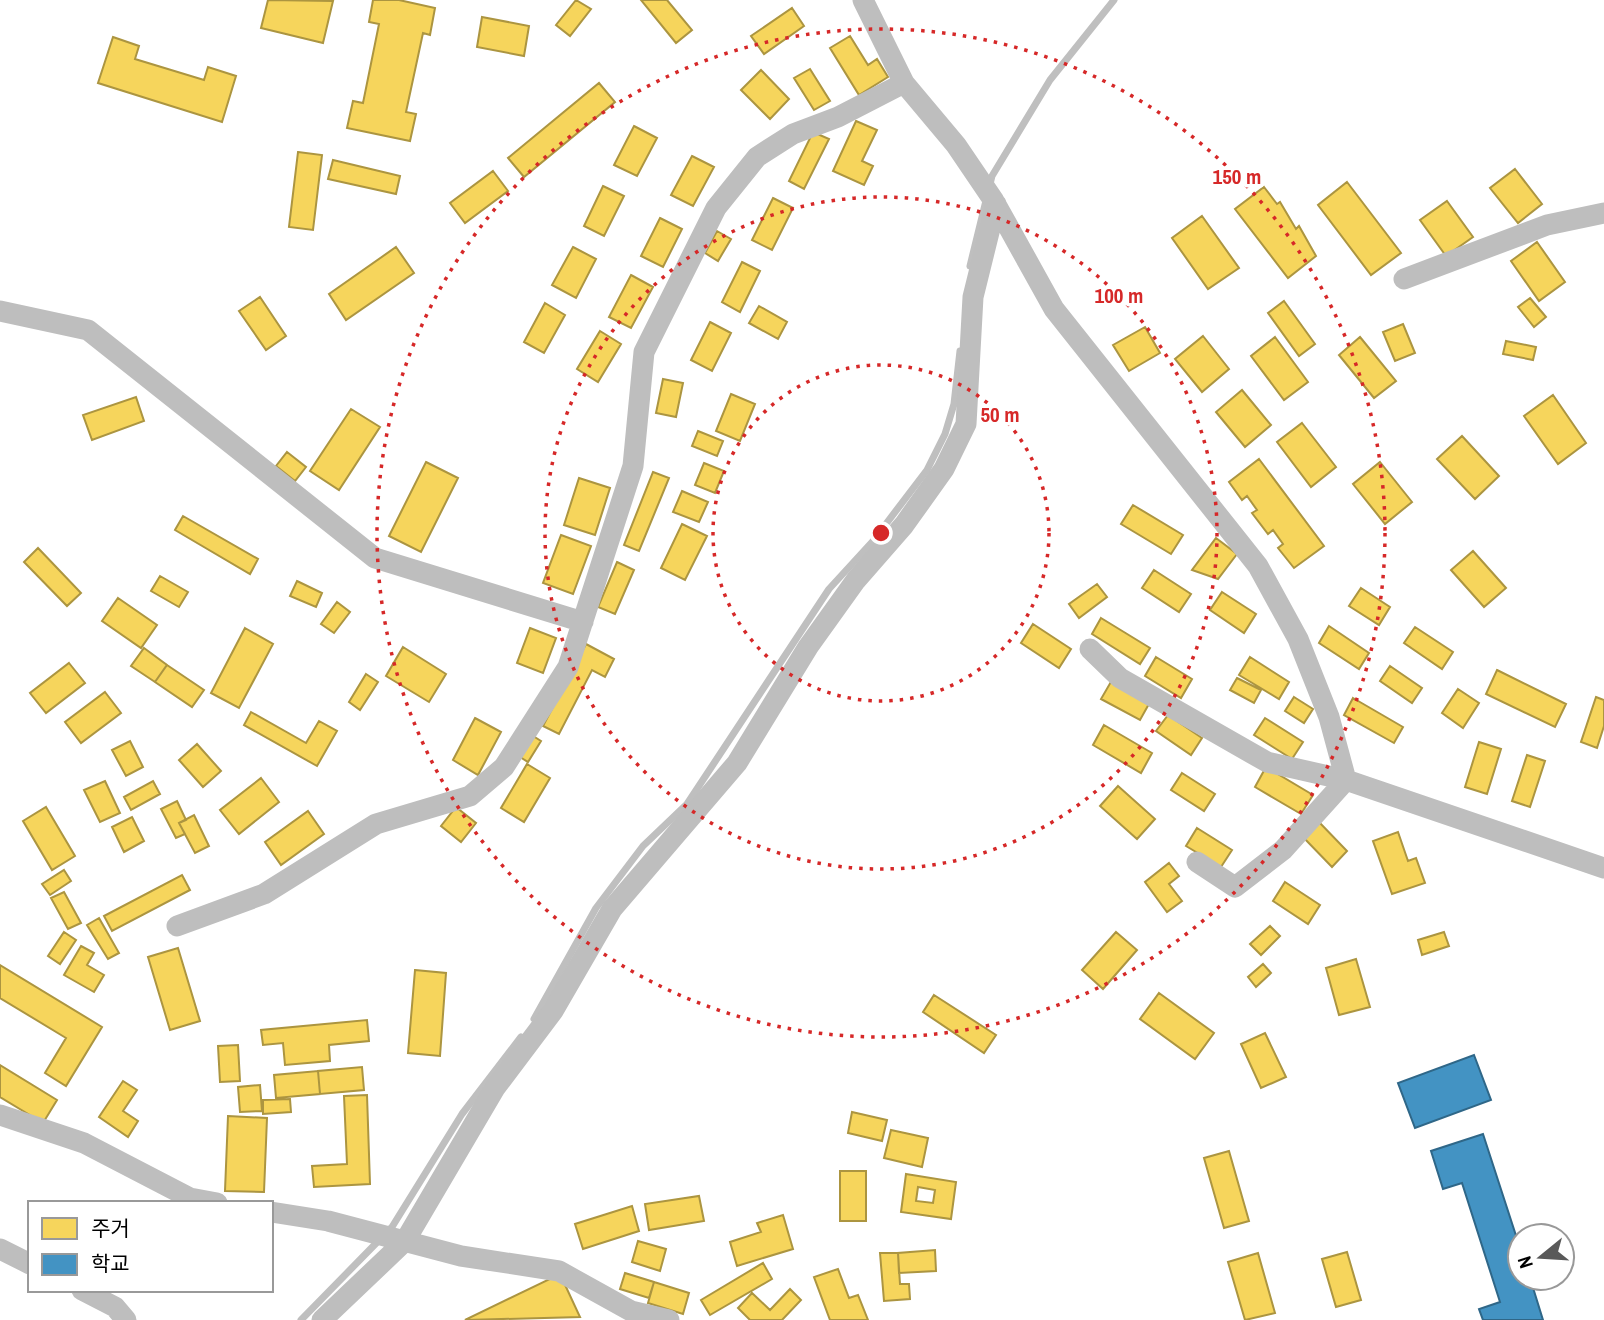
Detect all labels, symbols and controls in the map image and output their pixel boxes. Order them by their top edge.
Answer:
text: 150 m [1213,162,1261,191]
text: 100 m [1095,281,1143,310]
text: 50 m [980,400,1020,429]
centre of rings [869,521,893,545]
legend [28,1201,273,1292]
text: 주거 [91,1214,130,1243]
north arrow [1506,1222,1576,1292]
text: 학교 [91,1249,130,1278]
text: N [1511,1253,1539,1272]

